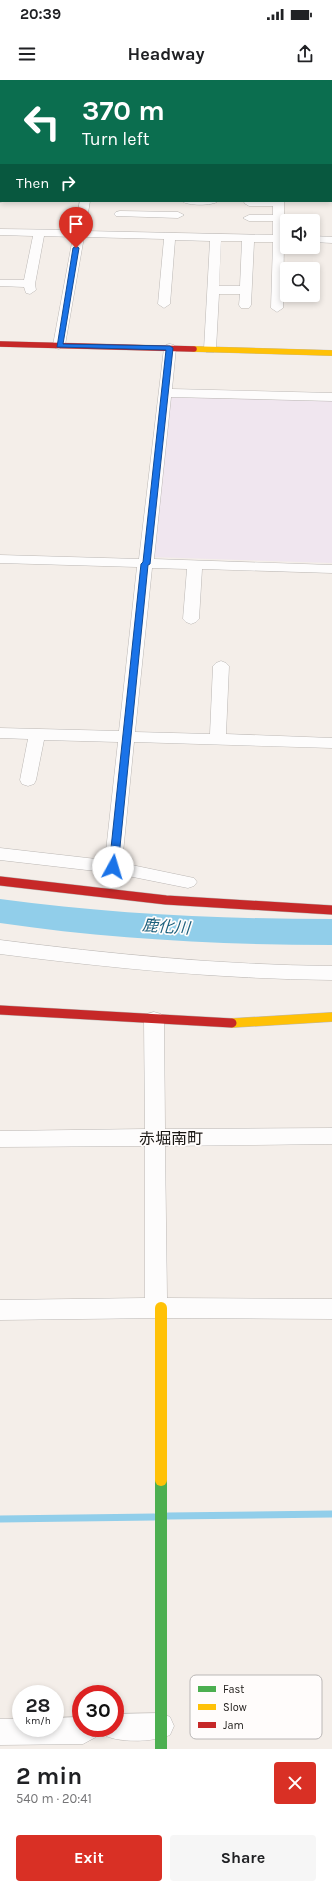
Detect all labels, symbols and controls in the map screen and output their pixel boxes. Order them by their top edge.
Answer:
text: 20:39 [20,5,61,23]
icon: menu [16,43,38,65]
text: Headway [127,43,205,65]
icon: share [294,43,316,65]
text: 370 m [82,94,165,127]
icon: left [16,96,68,148]
text: Turn left [82,128,150,150]
icon: right [57,172,79,194]
text: Then [16,174,49,192]
pin [59,207,93,248]
icon: arrive [65,213,87,235]
map controls [280,214,320,302]
button: sound [280,214,320,254]
button: search [280,262,320,302]
position arrow [92,846,134,888]
water label: 鹿化川 [141,915,193,938]
district label: 赤堀南町 [139,1129,203,1148]
legend [190,1675,322,1739]
text: Fast [223,1683,244,1696]
speed limit sign: 30 [72,1685,124,1737]
text: 28 [25,1694,51,1717]
text: Slow [223,1701,247,1714]
text: km/h [25,1715,51,1727]
text: Jam [223,1719,244,1732]
text: 2 min [16,1762,82,1790]
button: close [274,1762,316,1804]
text: 540 m · 20:41 [16,1791,92,1806]
button: Exit [16,1835,162,1881]
button: Share [170,1835,316,1881]

